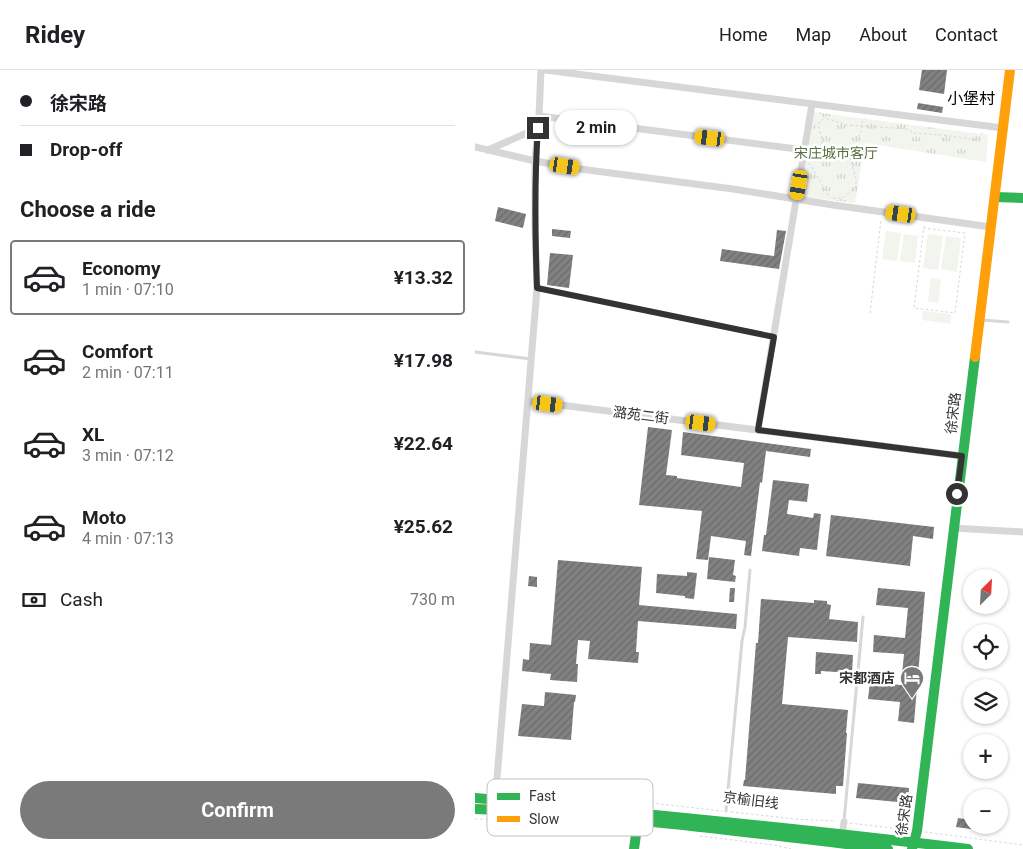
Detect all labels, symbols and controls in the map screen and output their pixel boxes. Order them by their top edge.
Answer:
text: Ridey [25,21,85,49]
text: Home [719,24,768,45]
text: Map [796,24,831,45]
text: About [859,24,907,45]
text: Contact [935,24,998,45]
district label: 小堡村 [947,89,995,108]
text: 徐宋路 [50,92,107,115]
callout: 2 min [555,110,638,146]
route end [527,117,549,139]
text: 2 min [576,118,616,137]
car [694,129,725,147]
text: Drop-off [50,138,122,161]
park label: 宋庄城市客厅 [794,145,878,161]
car [549,156,580,176]
car [789,169,808,201]
text: Choose a ride [20,197,156,222]
car [885,204,916,224]
icon: car [22,255,67,300]
text: Economy [82,257,161,280]
text: ¥13.32 [394,266,453,289]
text: 1 min · 07:10 [82,280,174,299]
icon: car [22,338,67,383]
text: Comfort [82,340,153,363]
text: ¥17.98 [394,349,453,372]
text: 2 min · 07:11 [82,363,174,382]
street label: 徐宋路 [943,391,963,435]
car [532,395,563,413]
street label: 潞苑二街 [612,404,670,426]
car [685,414,716,432]
icon: car [22,421,67,466]
text: XL [82,423,104,446]
text: ¥22.64 [394,432,453,455]
text: 3 min · 07:12 [82,446,174,465]
route start [946,483,968,505]
icon: car [22,504,67,549]
text: Moto [82,506,126,529]
text: ¥25.62 [394,515,453,538]
text: 4 min · 07:13 [82,529,174,548]
north arrow [963,569,1007,614]
map controls [963,569,1008,834]
icon: cash [20,586,48,614]
text: Cash [60,588,103,611]
text: 730 m [410,590,455,609]
button: locate [963,624,1008,669]
hotel icon: 宋都酒店 [899,665,925,699]
place label: 宋都酒店 [839,670,895,686]
button: layers [963,679,1008,724]
button: + [963,734,1008,779]
legend [487,779,653,836]
button: Confirm [20,781,455,839]
text: Fast [529,788,556,804]
street label: 京榆旧线 [722,789,780,811]
button: − [963,789,1008,834]
street label: 徐宋路 [893,793,915,837]
text: Slow [529,811,560,827]

